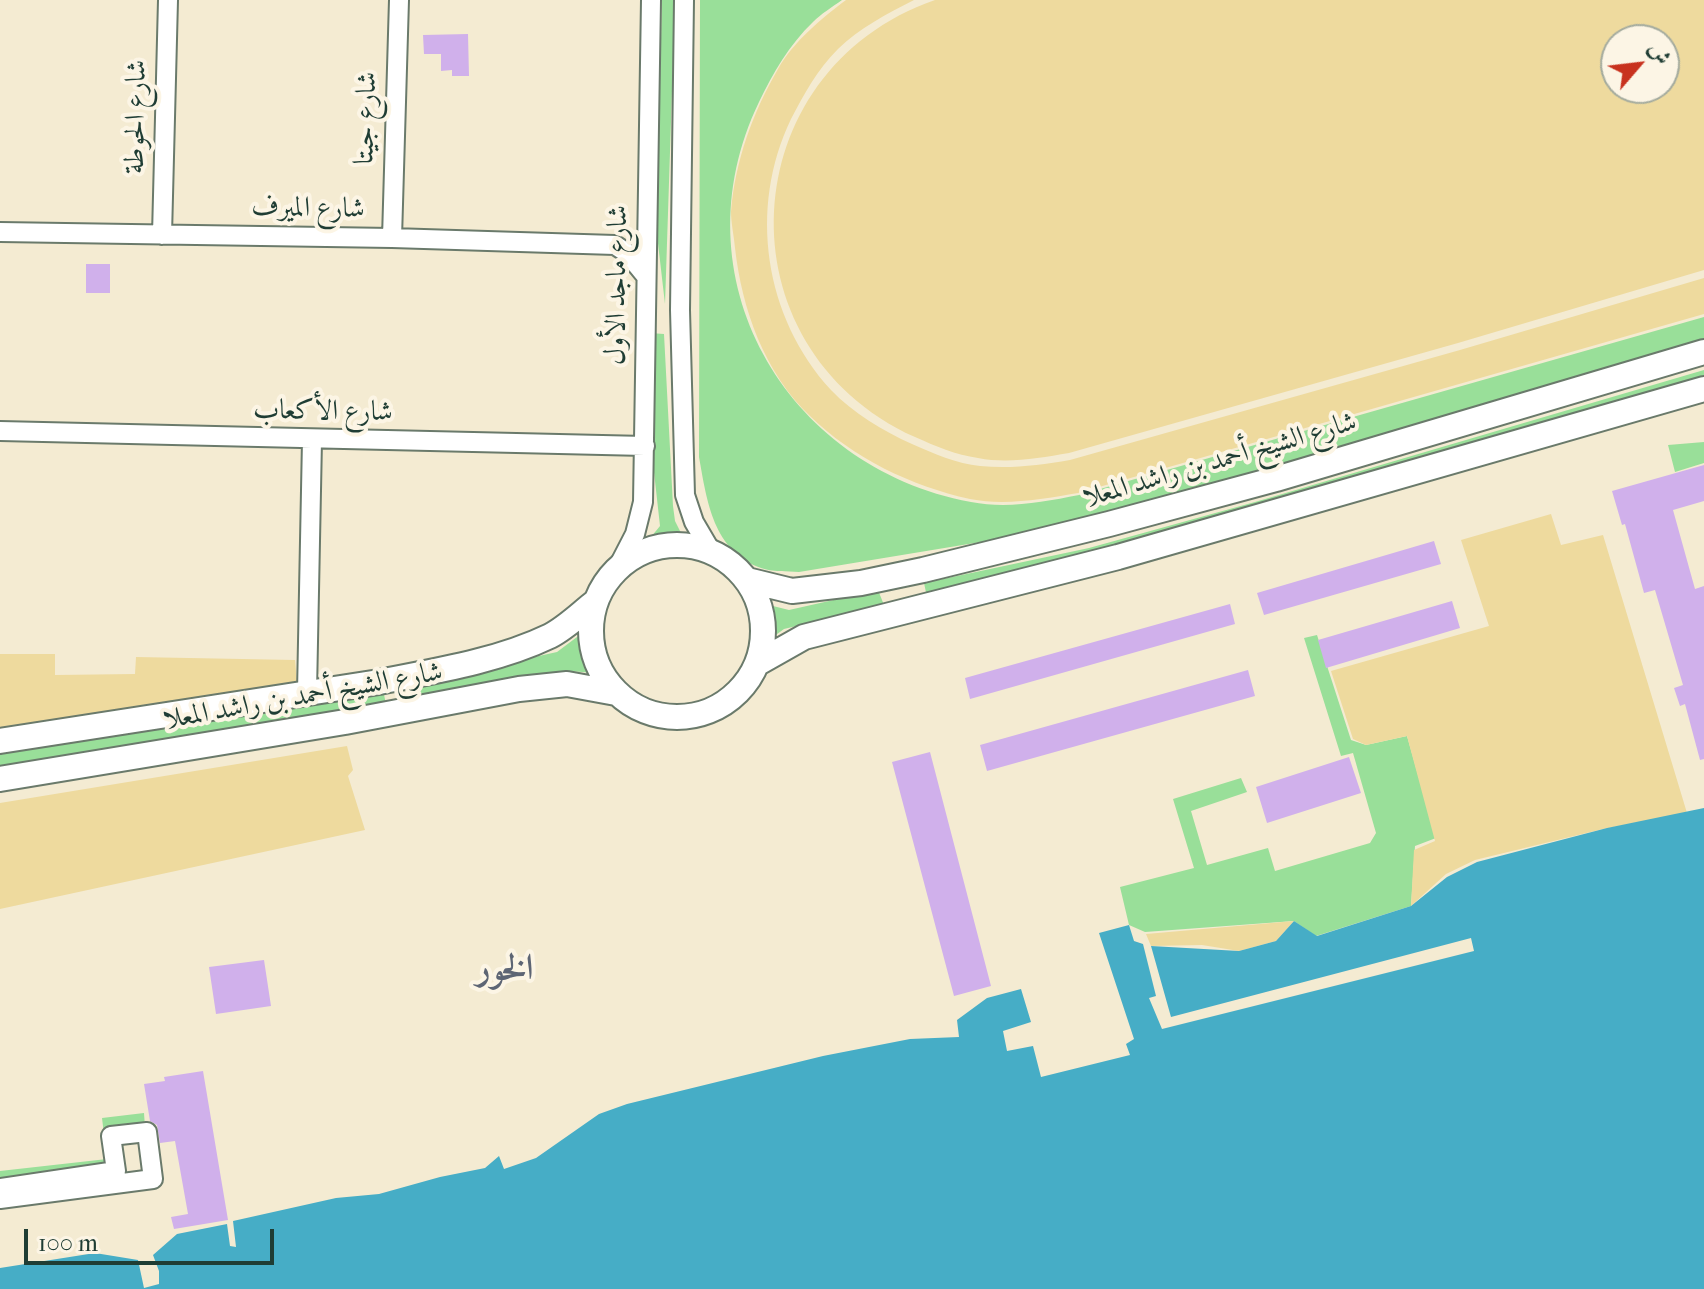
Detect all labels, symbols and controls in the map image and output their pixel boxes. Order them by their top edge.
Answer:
north arrow [1600,24,1680,104]
text: ش [1643,38,1676,69]
street label: شارع الحوطة [119,59,155,175]
street label: شارع جيتا [349,71,385,165]
street label: شارع الميرف [251,191,365,227]
street label: شارع ماجد الأول [600,205,636,365]
street label: شارع الأكعاب [253,394,393,430]
street label: شارع الشيخ أحمد بن راشد المعلا [1079,406,1361,516]
street label: شارع الشيخ أحمد بن راشد المعلا [161,656,445,738]
district label: الخور [476,948,534,992]
scale bar [28,1213,278,1263]
text: 100 m [38,1229,98,1257]

